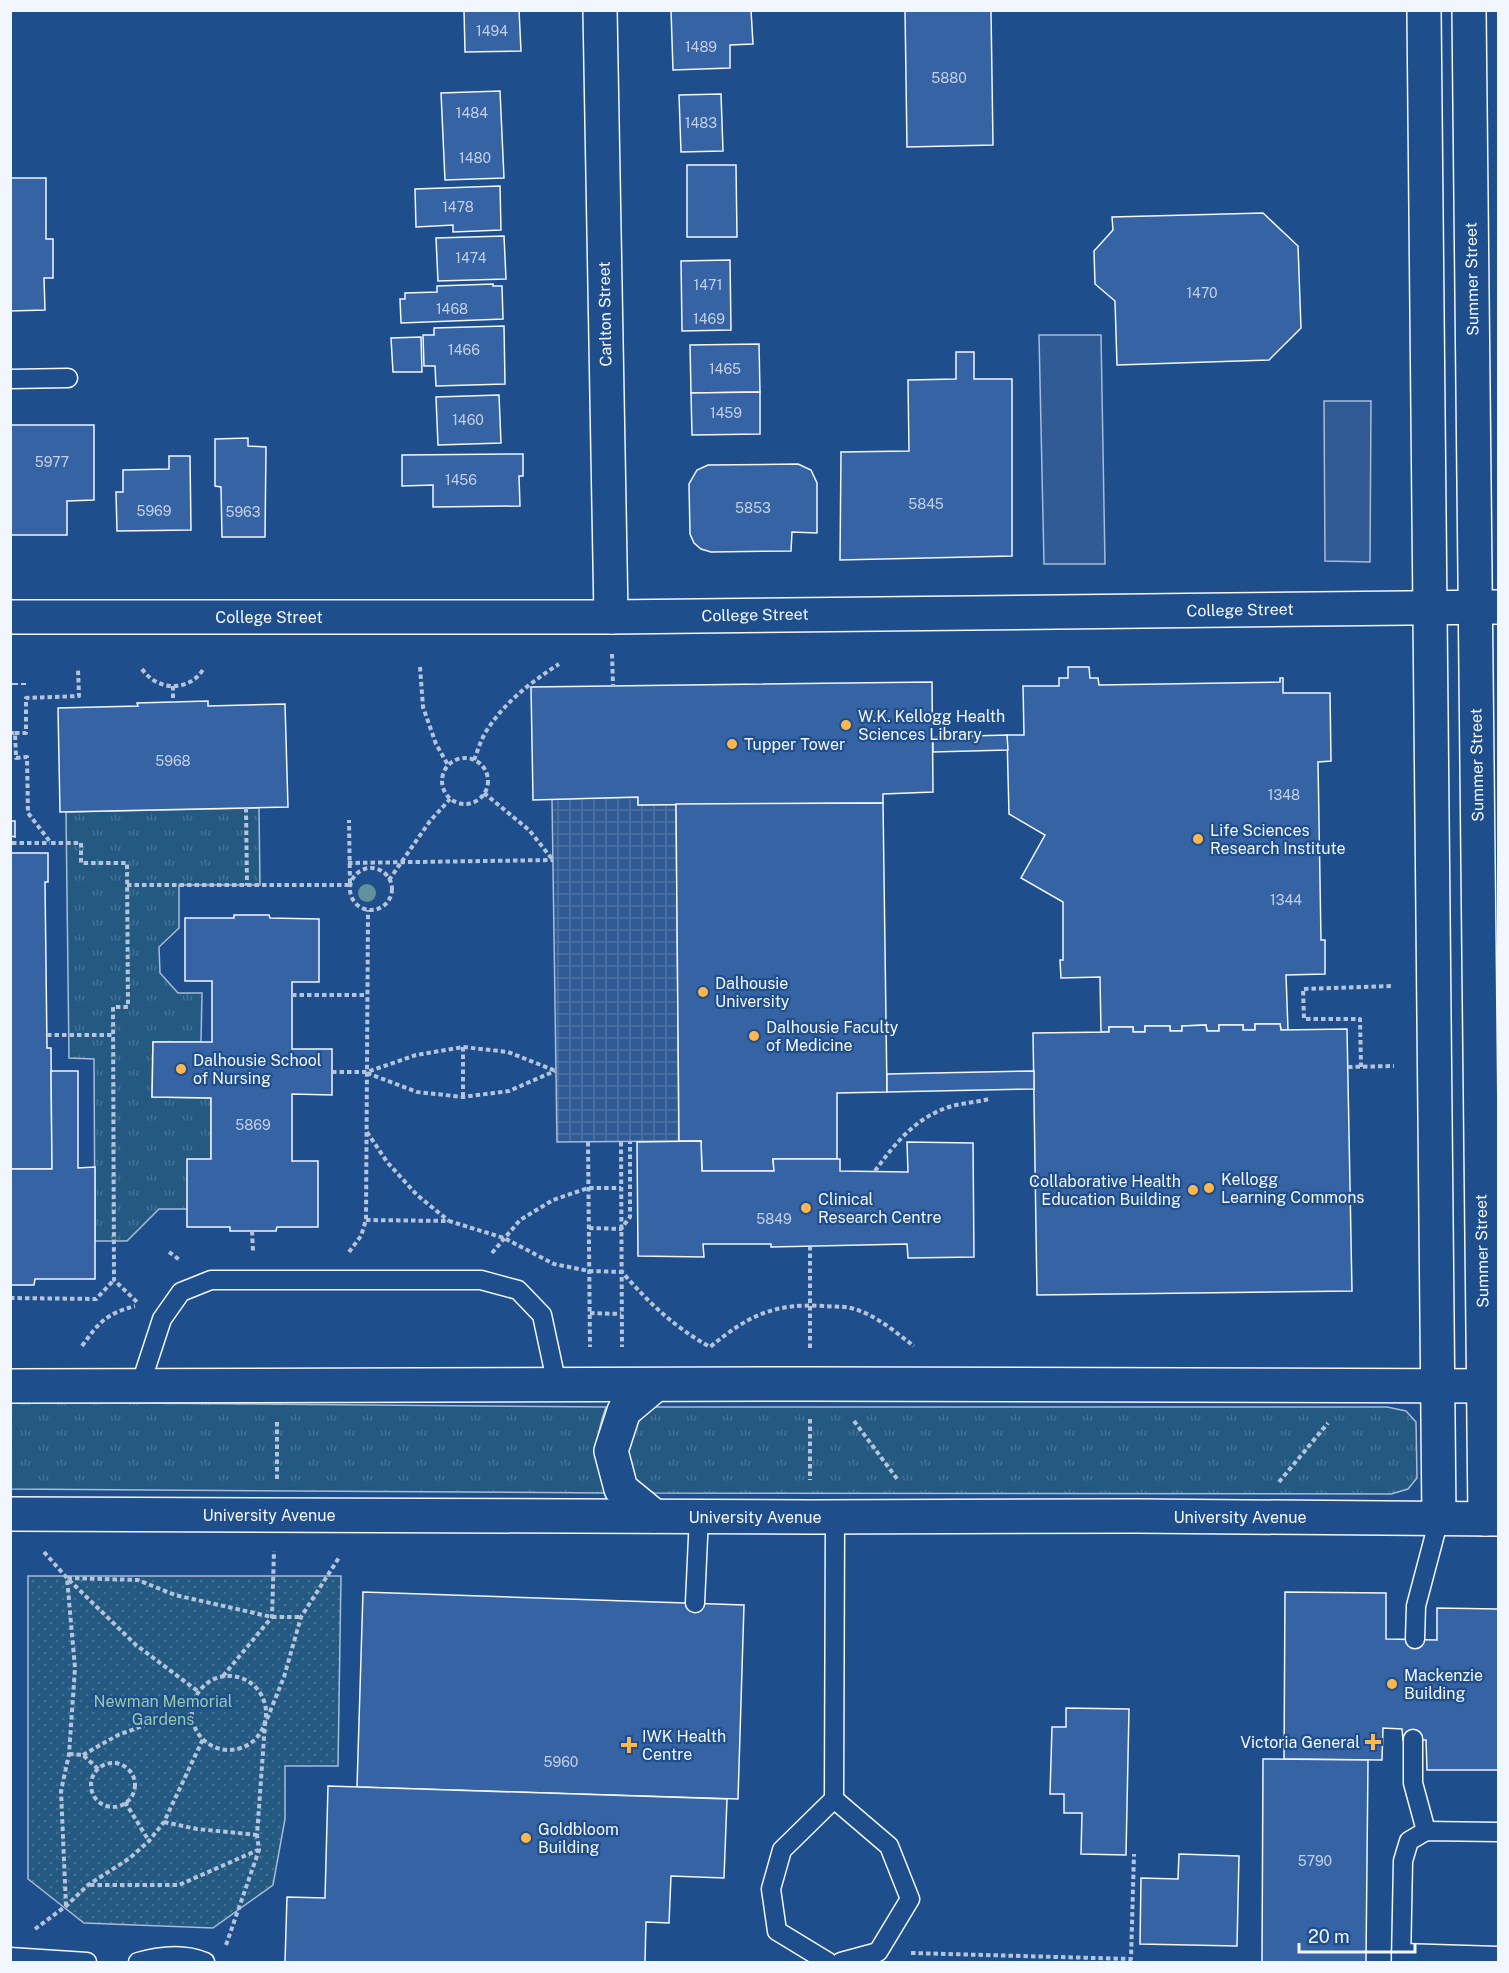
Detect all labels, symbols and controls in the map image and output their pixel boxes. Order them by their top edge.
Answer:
house number: 1494 [476,23,508,39]
house number: 1489 [685,39,717,55]
house number: 5880 [931,70,967,86]
house number: 1484 [456,105,488,121]
house number: 1483 [685,115,717,131]
house number: 1480 [459,150,491,166]
house number: 1478 [442,199,474,215]
street label: Summer Street [1462,222,1482,336]
house number: 1474 [455,250,487,266]
street label: Carlton Street [595,261,615,367]
house number: 1471 [694,277,722,293]
house number: 1470 [1186,285,1218,301]
house number: 1468 [436,301,468,317]
house number: 1469 [693,311,725,327]
house number: 1466 [448,342,480,358]
house number: 1465 [709,361,741,377]
house number: 1459 [710,405,742,421]
house number: 1460 [452,412,484,428]
house number: 5977 [35,454,69,470]
house number: 1456 [445,472,477,488]
house number: 5845 [908,496,944,512]
house number: 5853 [735,500,771,516]
house number: 5969 [137,503,172,519]
house number: 5963 [225,504,261,520]
street label: College Street [1186,600,1294,620]
street label: College Street [701,605,809,625]
street label: College Street [215,608,323,627]
place label: W.K. Kellogg Health Sciences Library [858,707,1005,744]
street label: Summer Street [1467,708,1487,822]
marker: W.K. Kellogg Health Sciences Library [839,718,853,732]
place label: Tupper Tower [744,735,845,754]
marker: Tupper Tower [725,737,739,751]
house number: 5968 [155,753,191,769]
house number: 1348 [1268,787,1300,803]
place label: Life Sciences Research Institute [1210,821,1346,858]
marker: Life Sciences Research Institute [1191,832,1205,846]
house number: 1344 [1270,892,1302,908]
place label: Dalhousie University [715,974,790,1011]
marker: Dalhousie University [696,985,710,999]
place label: Dalhousie Faculty of Medicine [766,1018,899,1055]
marker: Dalhousie Faculty of Medicine [747,1029,761,1043]
place label: Dalhousie School of Nursing [193,1051,322,1088]
marker: Dalhousie School of Nursing [174,1062,188,1076]
house number: 5869 [235,1117,271,1133]
place label: Kellogg Learning Commons [1221,1170,1364,1207]
place label: Collaborative Health Education Building [1029,1172,1181,1209]
marker: Kellogg Learning Commons [1202,1181,1216,1195]
marker: Collaborative Health Education Building [1186,1183,1200,1197]
place label: Clinical Research Centre [818,1190,942,1227]
street label: Summer Street [1472,1194,1492,1308]
marker: Clinical Research Centre [799,1201,813,1215]
house number: 5849 [756,1211,792,1227]
street label: University Avenue [202,1506,336,1525]
street label: University Avenue [688,1508,822,1527]
street label: University Avenue [1173,1508,1307,1527]
place label: Mackenzie Building [1404,1666,1483,1703]
marker: Mackenzie Building [1385,1677,1399,1691]
park label: Newman Memorial Gardens [93,1692,233,1729]
place label: IWK Health Centre [642,1727,726,1764]
place label: Victoria General [1240,1733,1360,1752]
marker: Victoria General [1364,1733,1382,1751]
marker: IWK Health Centre [620,1736,638,1754]
house number: 5960 [544,1754,578,1770]
place label: Goldbloom Building [538,1820,619,1857]
marker: Goldbloom Building [519,1831,533,1845]
house number: 5790 [1298,1853,1332,1869]
scale bar [1299,1916,1414,1954]
text: 20 m [1308,1926,1350,1947]

